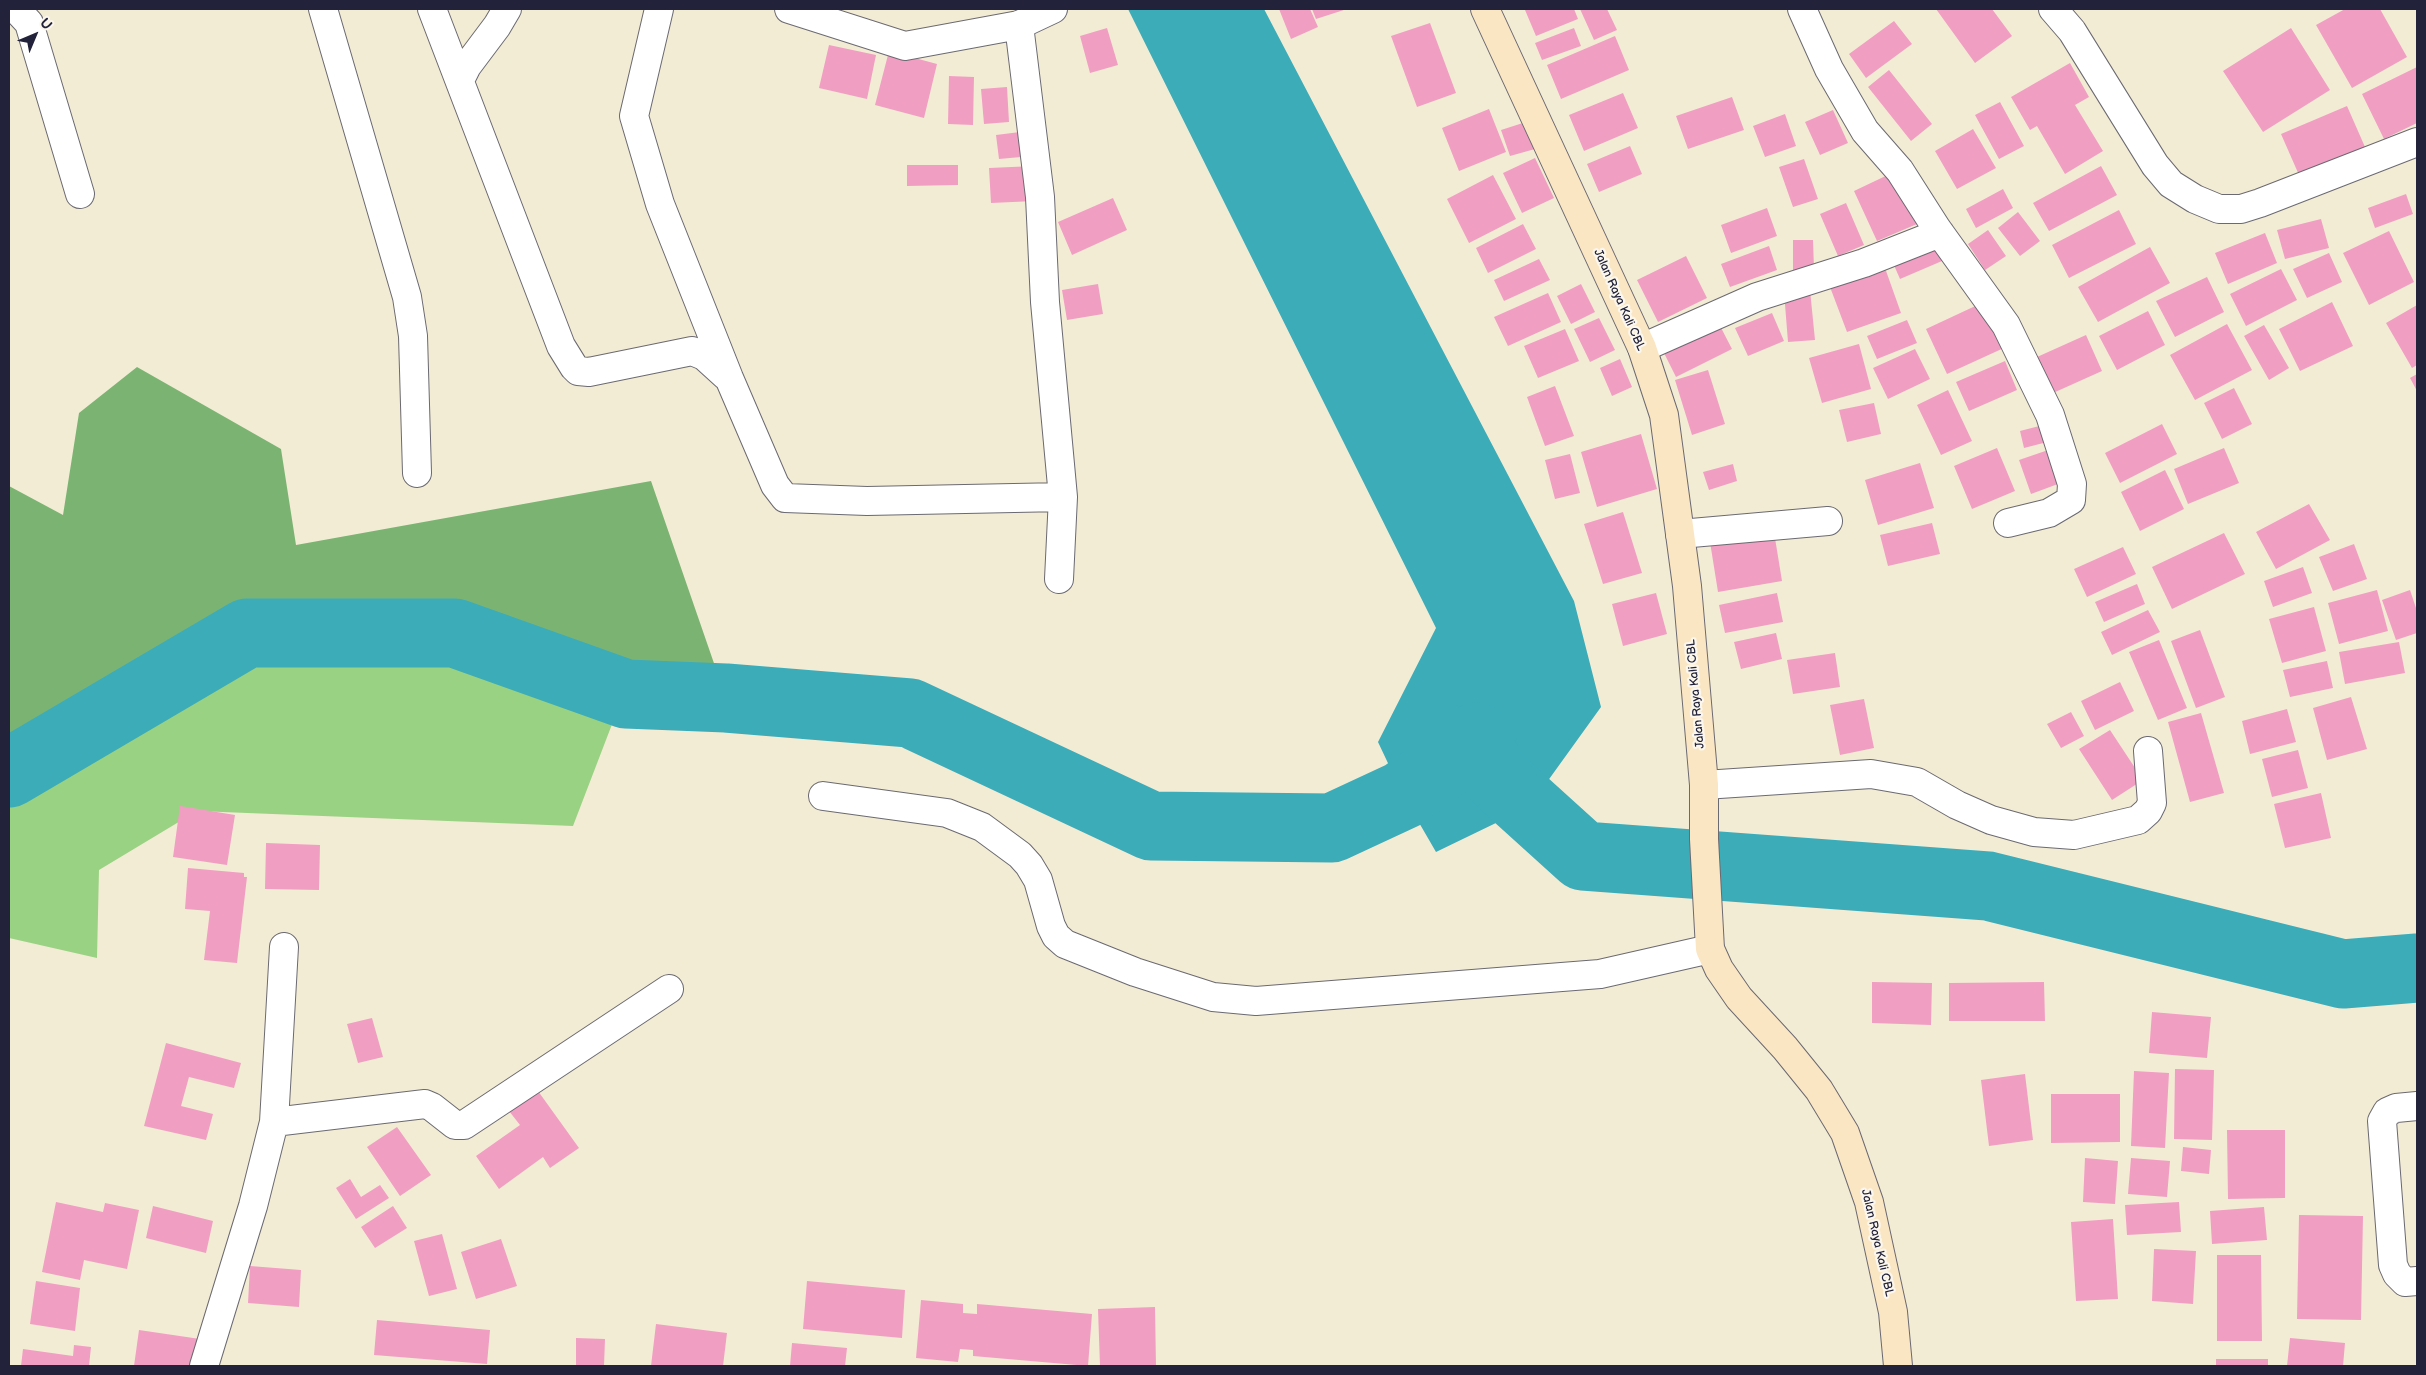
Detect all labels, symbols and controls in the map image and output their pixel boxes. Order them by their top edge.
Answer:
north arrow [10,10,60,60]
text: U [36,15,55,34]
street label: Jalan Raya Kali CBL [1590,247,1648,353]
street label: Jalan Raya Kali CBL [1684,639,1708,749]
street label: Jalan Raya Kali CBL [1858,1188,1896,1298]

